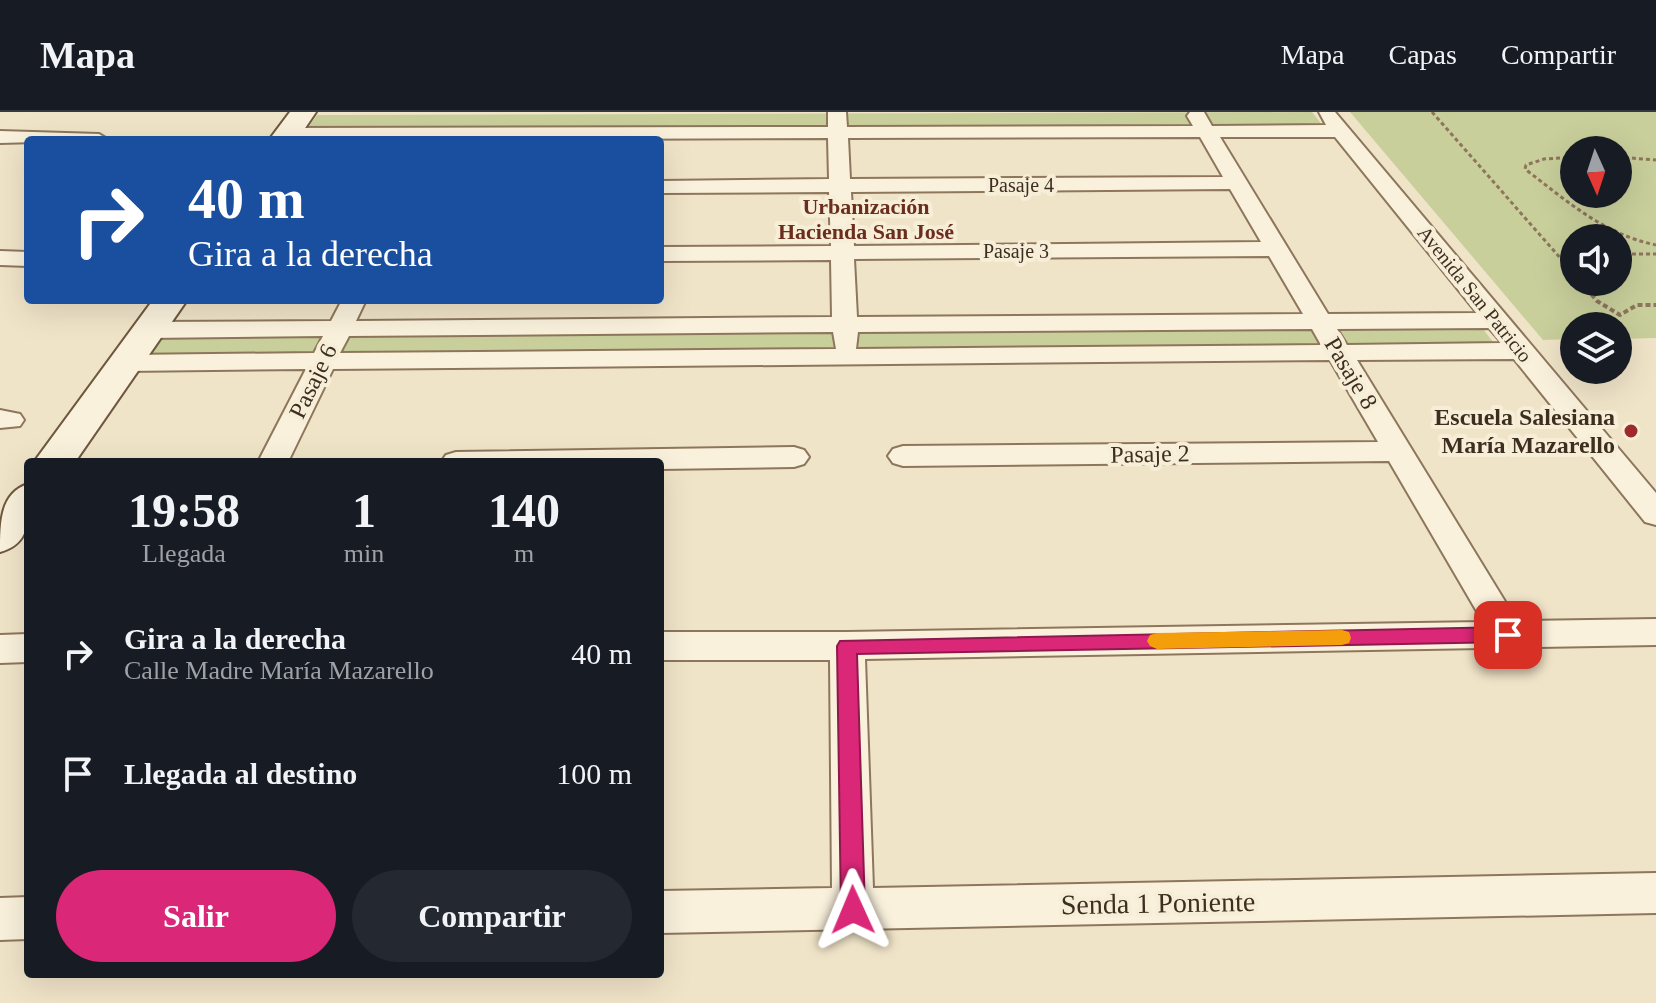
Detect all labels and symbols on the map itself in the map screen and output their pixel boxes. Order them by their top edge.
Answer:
north arrow [1560,136,1632,208]
street label: Pasaje 4 [988,174,1054,197]
district label: Urbanización Hacienda San José [778,194,954,244]
street label: Avenida San Patricio [1413,222,1537,366]
street label: Pasaje 3 [983,240,1049,263]
street label: Pasaje 8 [1319,332,1383,414]
street label: Pasaje 6 [284,340,342,422]
place label: Escuela Salesiana María Mazarello [1434,404,1615,458]
marker: Escuela Salesiana María Mazarello [1622,422,1640,440]
street label: Pasaje 2 [1110,440,1190,468]
pin [1474,601,1542,669]
position arrow [811,868,895,952]
street label: Senda 1 Poniente [1061,886,1255,920]

